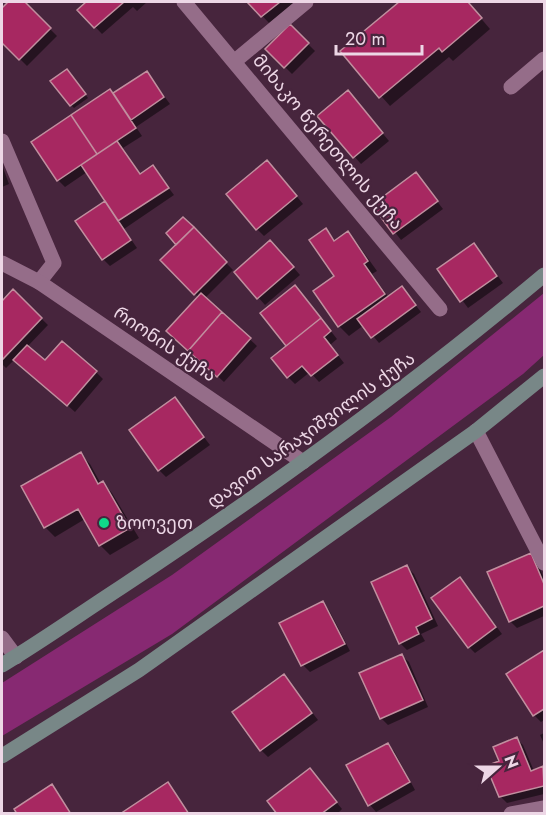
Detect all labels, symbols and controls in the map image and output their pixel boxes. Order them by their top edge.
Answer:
scale bar [336,18,422,56]
text: 20 m [345,26,385,52]
street label: მიხაკო წერეთლის ქუჩა [247,49,409,235]
street label: რიონის ქუჩა [108,300,222,388]
street label: დავით სარაჯიშვილის ქუჩა [202,345,420,515]
place label: ზოოვეთ [116,510,193,536]
marker: ზოოვეთ [97,516,111,530]
north arrow [468,737,528,797]
text: N [499,752,525,772]

